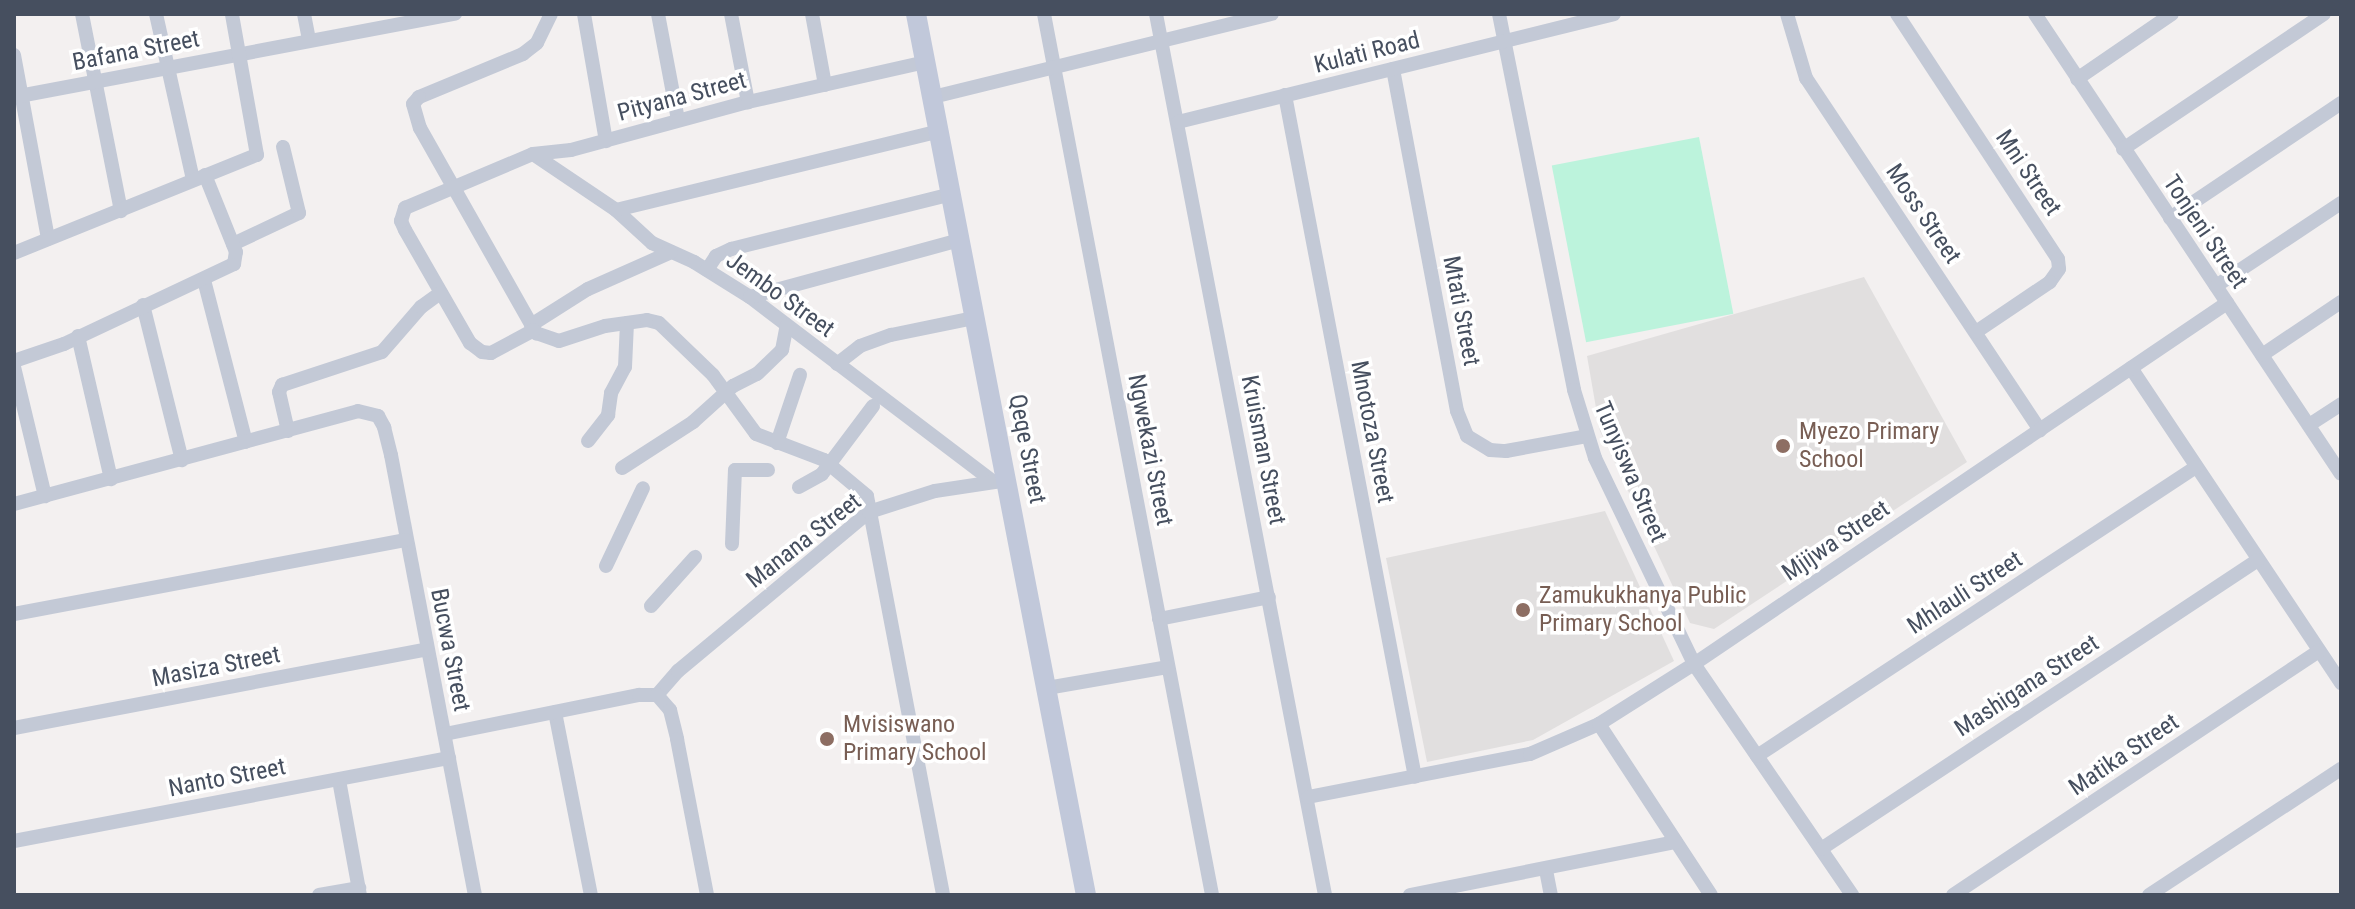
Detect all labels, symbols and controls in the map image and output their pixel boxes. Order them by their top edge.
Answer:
street label: Bafana Street [70,25,202,77]
street label: Kulati Road [1311,26,1423,80]
street label: Pityana Street [614,66,750,128]
street label: Mni Street [1989,125,2067,221]
street label: Moss Street [1879,159,1967,269]
street label: Tonjeni Street [2157,170,2253,294]
street label: Jembo Street [720,246,840,344]
street label: Mtati Street [1436,254,1486,368]
street label: Mnotoza Street [1344,358,1400,506]
street label: Ngwekazi Street [1121,372,1179,528]
street label: Kruisman Street [1234,373,1292,527]
street label: Qeqe Street [1002,392,1052,506]
street label: Tunyiswa Street [1587,397,1673,547]
place label: Myezo Primary School [1799,418,1939,474]
marker: Myezo Primary School [1774,437,1792,455]
street label: Manana Street [741,487,867,595]
street label: Mjijwa Street [1777,495,1895,587]
street label: Mhlauli Street [1902,545,2028,641]
place label: Zamukukhanya Public Primary School [1539,582,1746,638]
street label: Bucwa Street [424,586,476,714]
marker: Zamukukhanya Public Primary School [1514,601,1532,619]
street label: Mashigana Street [1950,629,2104,743]
street label: Masiza Street [150,640,282,694]
street label: Matika Street [2064,708,2184,802]
place label: Mvisiswano Primary School [843,711,986,767]
marker: Mvisiswano Primary School [818,730,836,748]
street label: Nanto Street [166,753,288,803]

